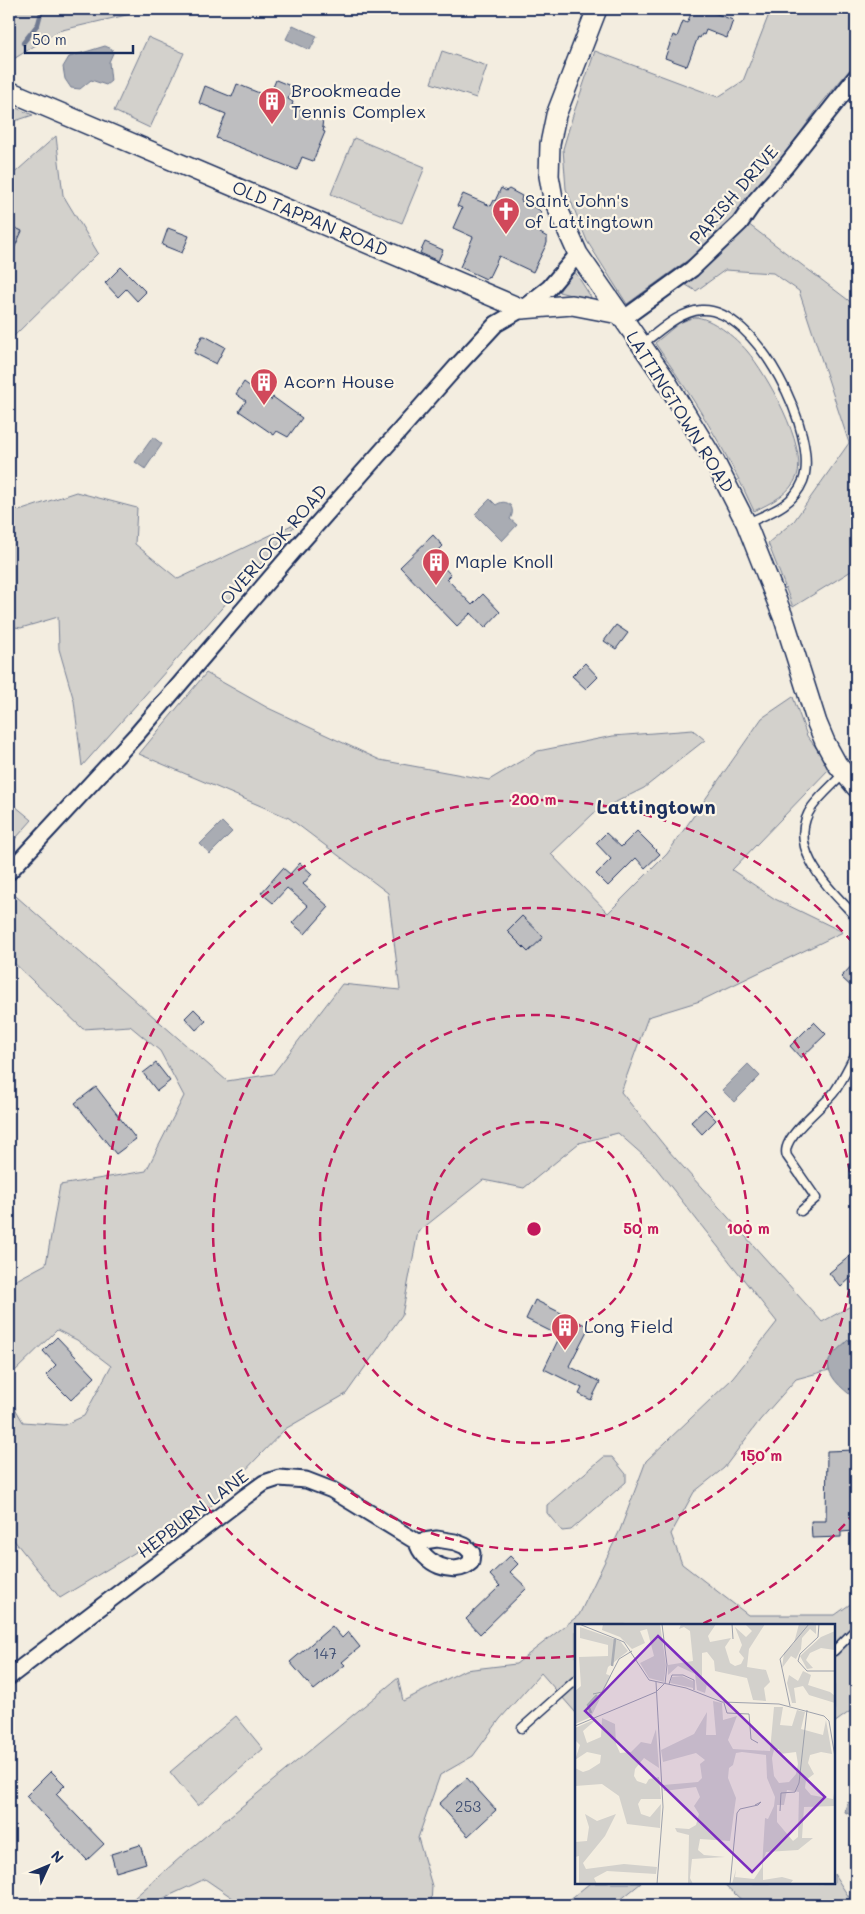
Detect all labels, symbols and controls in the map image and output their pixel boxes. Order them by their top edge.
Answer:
scale bar [25,22,132,54]
text: 50 m [32,29,67,49]
place label: Brookmeade Tennis Complex [291,78,426,123]
building icon: Brookmeade Tennis Complex [257,86,287,125]
street label: PARISH DRIVE [684,140,783,249]
street label: OLD TAPPAN ROAD [229,174,392,262]
place label: Saint John's of Lattingtown [525,188,653,233]
church icon: Saint John's of Lattingtown [491,196,521,235]
street label: LATTINGTOWN ROAD [621,326,740,497]
building icon: Acorn House [249,367,279,406]
place label: Acorn House [283,369,395,393]
street label: OVERLOOK ROAD [214,479,332,610]
building icon: Maple Knoll [421,547,451,586]
place label: Maple Knoll [455,549,554,573]
text: 200 m [512,789,557,809]
district label: Lattingtown [596,793,716,819]
text: 50 m [623,1218,659,1238]
text: 100 m [726,1218,770,1238]
centre of rings [525,1220,543,1238]
building icon: Long Field [550,1312,580,1351]
place label: Long Field [584,1314,673,1338]
text: 150 m [740,1445,782,1465]
street label: HEPBURN LANE [132,1463,253,1563]
inset map [575,1624,835,1884]
house number: 147 [313,1643,337,1663]
house number: 253 [455,1796,481,1816]
north arrow [22,1842,72,1892]
text: N [47,1846,68,1867]

